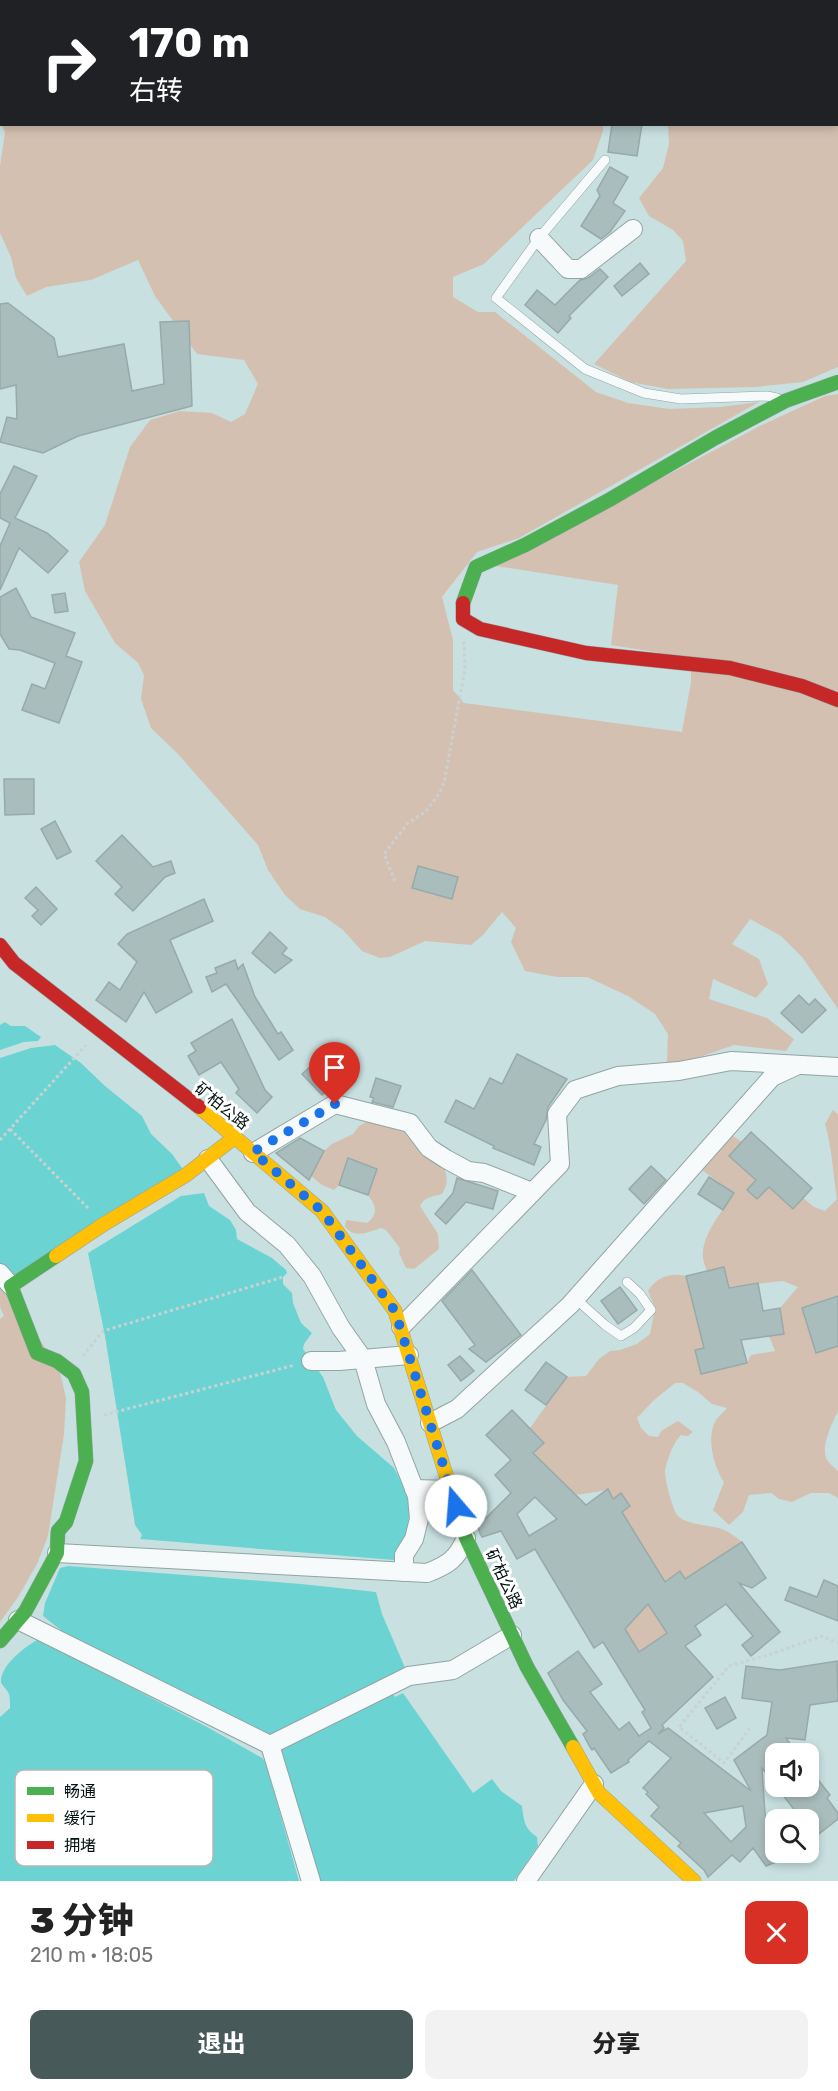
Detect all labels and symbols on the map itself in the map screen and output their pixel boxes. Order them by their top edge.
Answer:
pin [309,1042,360,1104]
street label: 矿柏公路 [191,1078,253,1134]
position arrow [424,1474,488,1538]
street label: 矿柏公路 [482,1546,526,1612]
legend [15,1770,213,1866]
text: 畅通 [64,1782,96,1801]
text: 缓行 [64,1809,96,1828]
text: 拥堵 [64,1836,96,1855]

